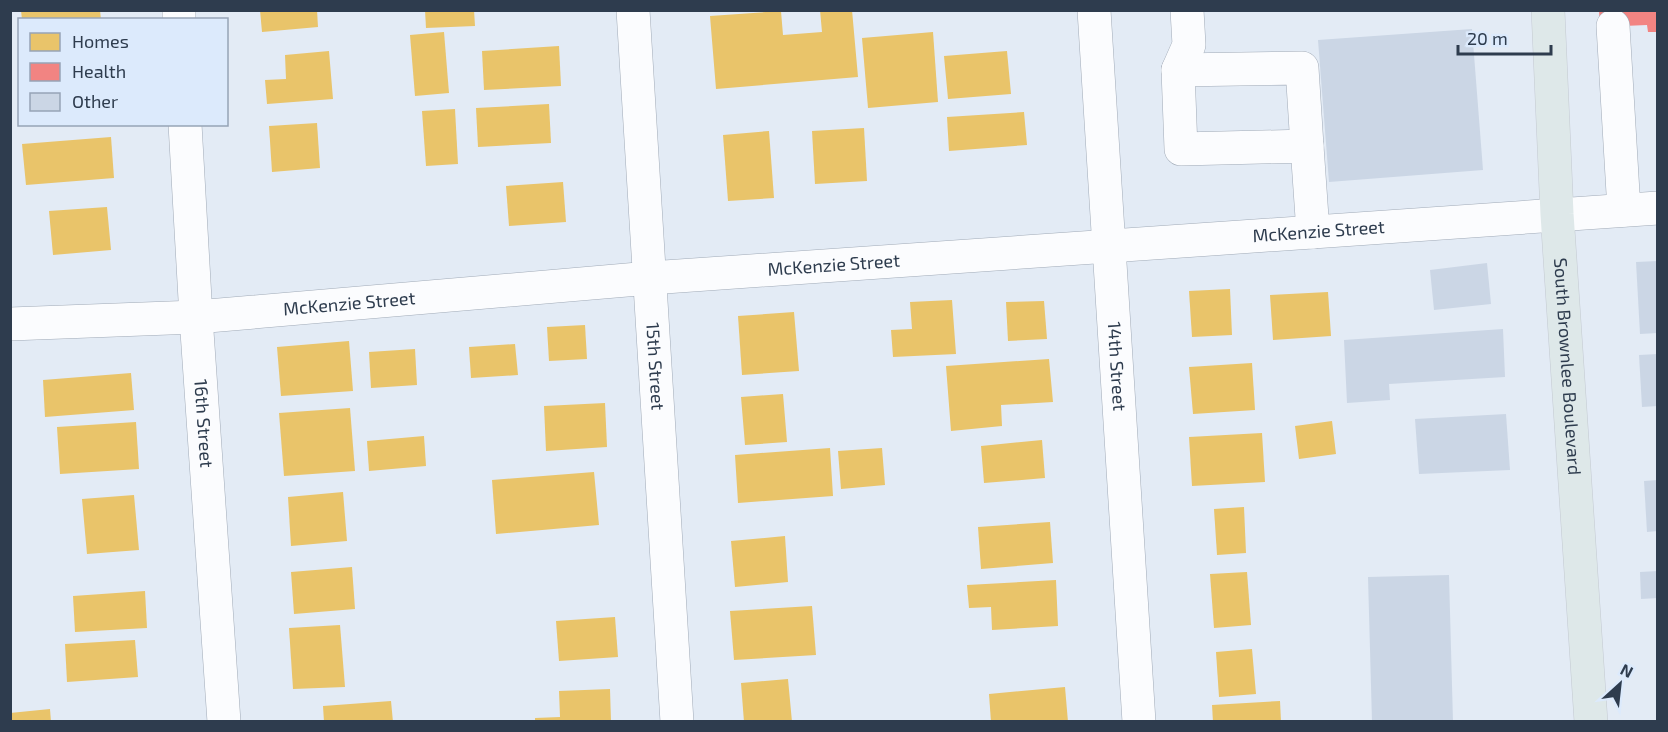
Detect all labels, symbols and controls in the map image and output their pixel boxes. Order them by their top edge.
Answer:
legend [18,18,228,126]
scale bar [1458,18,1551,56]
text: 20 m [1467,27,1508,49]
text: Homes [72,30,129,52]
text: Health [72,60,126,82]
text: Other [72,90,118,112]
street label: McKenzie Street [1252,215,1386,246]
street label: McKenzie Street [767,249,901,280]
street label: South Brownlee Boulevard [1550,257,1586,476]
street label: McKenzie Street [282,286,416,319]
street label: 14th Street [1104,321,1131,412]
street label: 15th Street [642,322,670,411]
street label: 16th Street [190,378,218,469]
north arrow [1590,654,1650,714]
text: N [1618,659,1637,681]

